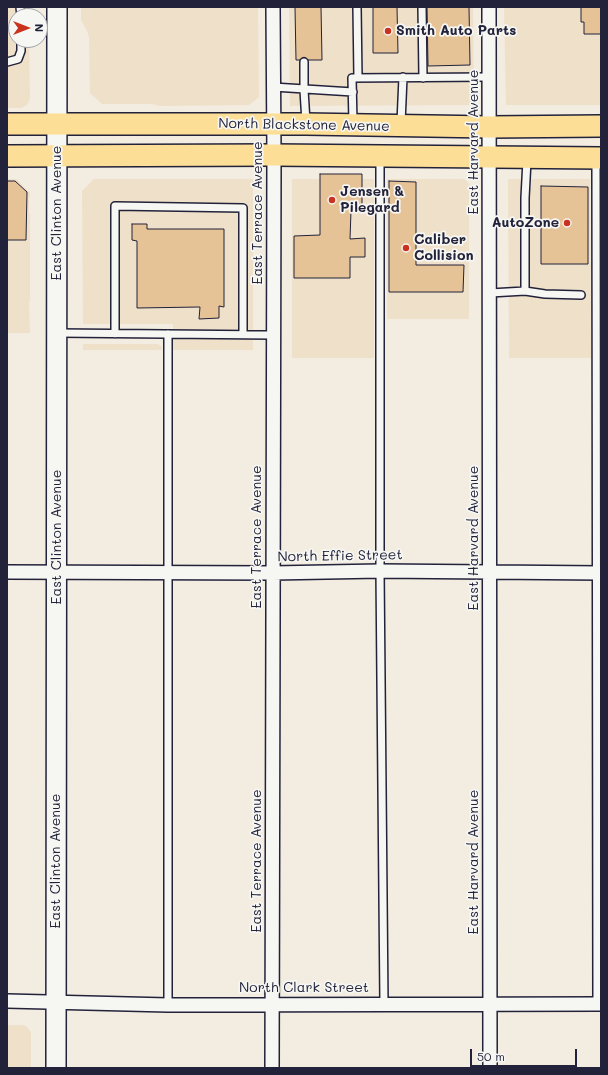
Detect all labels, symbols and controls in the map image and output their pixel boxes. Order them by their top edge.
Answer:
north arrow [8,8,48,48]
place label: Smith Auto Parts [396,23,516,39]
text: N [32,24,47,32]
marker: Smith Auto Parts [383,26,393,36]
street label: East Harvard Avenue [466,70,482,214]
street label: North Blackstone Avenue [218,115,390,135]
street label: East Terrace Avenue [250,141,266,285]
street label: East Clinton Avenue [49,146,65,280]
place label: Jensen & Pilegard [340,184,405,216]
marker: Jensen & Pilegard [327,195,337,205]
place label: AutoZone [492,215,559,231]
marker: AutoZone [562,218,572,228]
place label: Caliber Collision [414,232,473,264]
marker: Caliber Collision [401,243,411,253]
street label: East Terrace Avenue [249,465,265,609]
street label: East Harvard Avenue [466,466,482,610]
street label: East Clinton Avenue [49,470,65,604]
street label: North Effie Street [277,547,403,565]
street label: East Terrace Avenue [249,789,265,933]
street label: East Harvard Avenue [466,790,482,934]
street label: East Clinton Avenue [48,794,64,928]
street label: North Clark Street [239,980,369,996]
scale bar [472,1041,579,1067]
text: 50 m [477,1048,505,1064]

